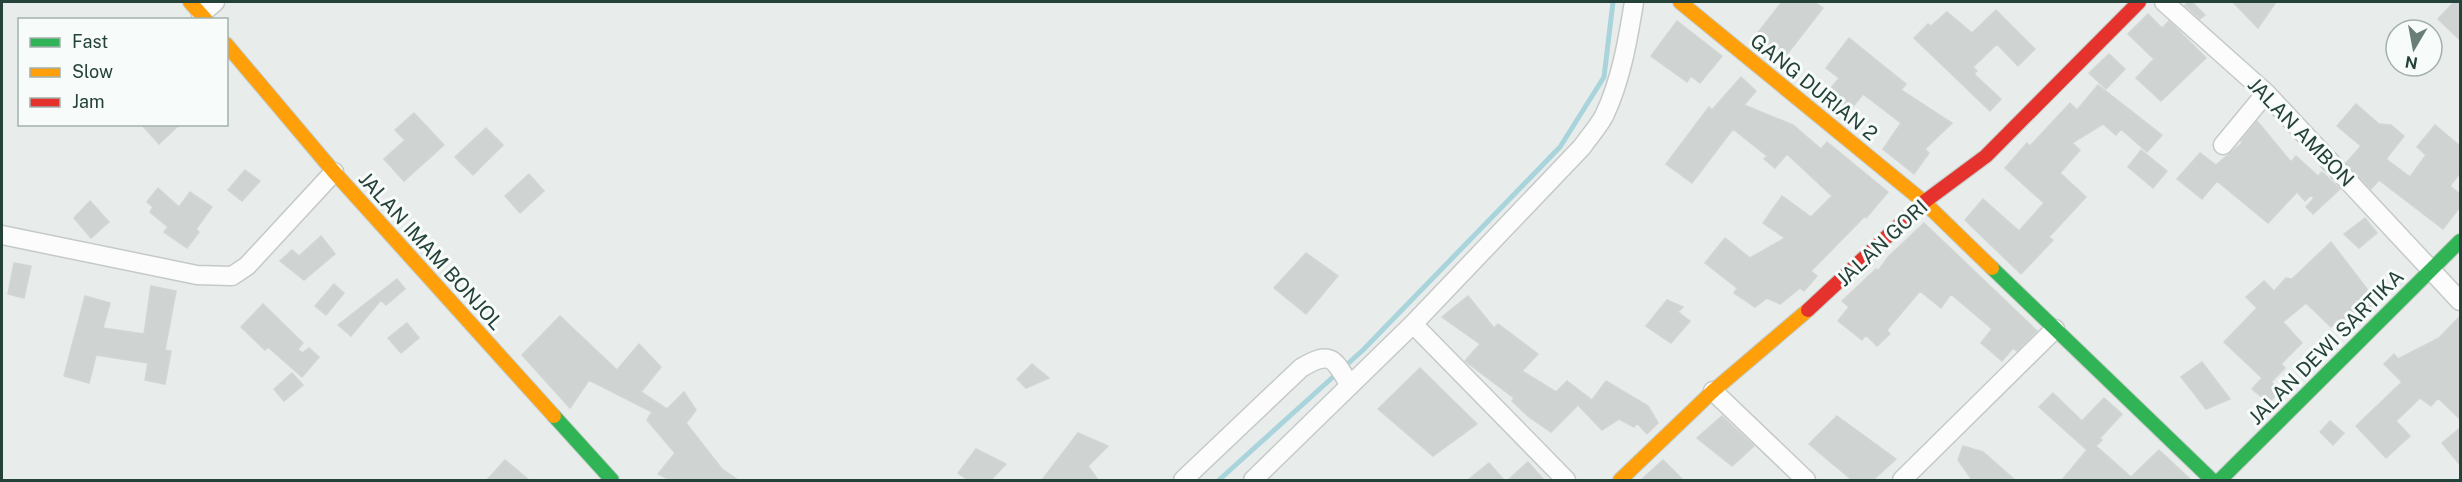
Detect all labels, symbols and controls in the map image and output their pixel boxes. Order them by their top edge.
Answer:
legend [18,18,228,126]
north arrow [2384,18,2444,78]
street label: GANG DURIAN 2 [1746,28,1882,146]
text: Fast [72,31,108,52]
text: N [2404,52,2419,73]
text: Slow [72,61,113,82]
street label: JALAN AMBON [2243,72,2359,192]
text: Jam [72,91,105,112]
street label: JALAN IMAM BONJOL [354,167,508,335]
street label: JALAN GORI [1831,195,1933,291]
street label: JALAN DEWI SARTIKA [2243,264,2409,430]

